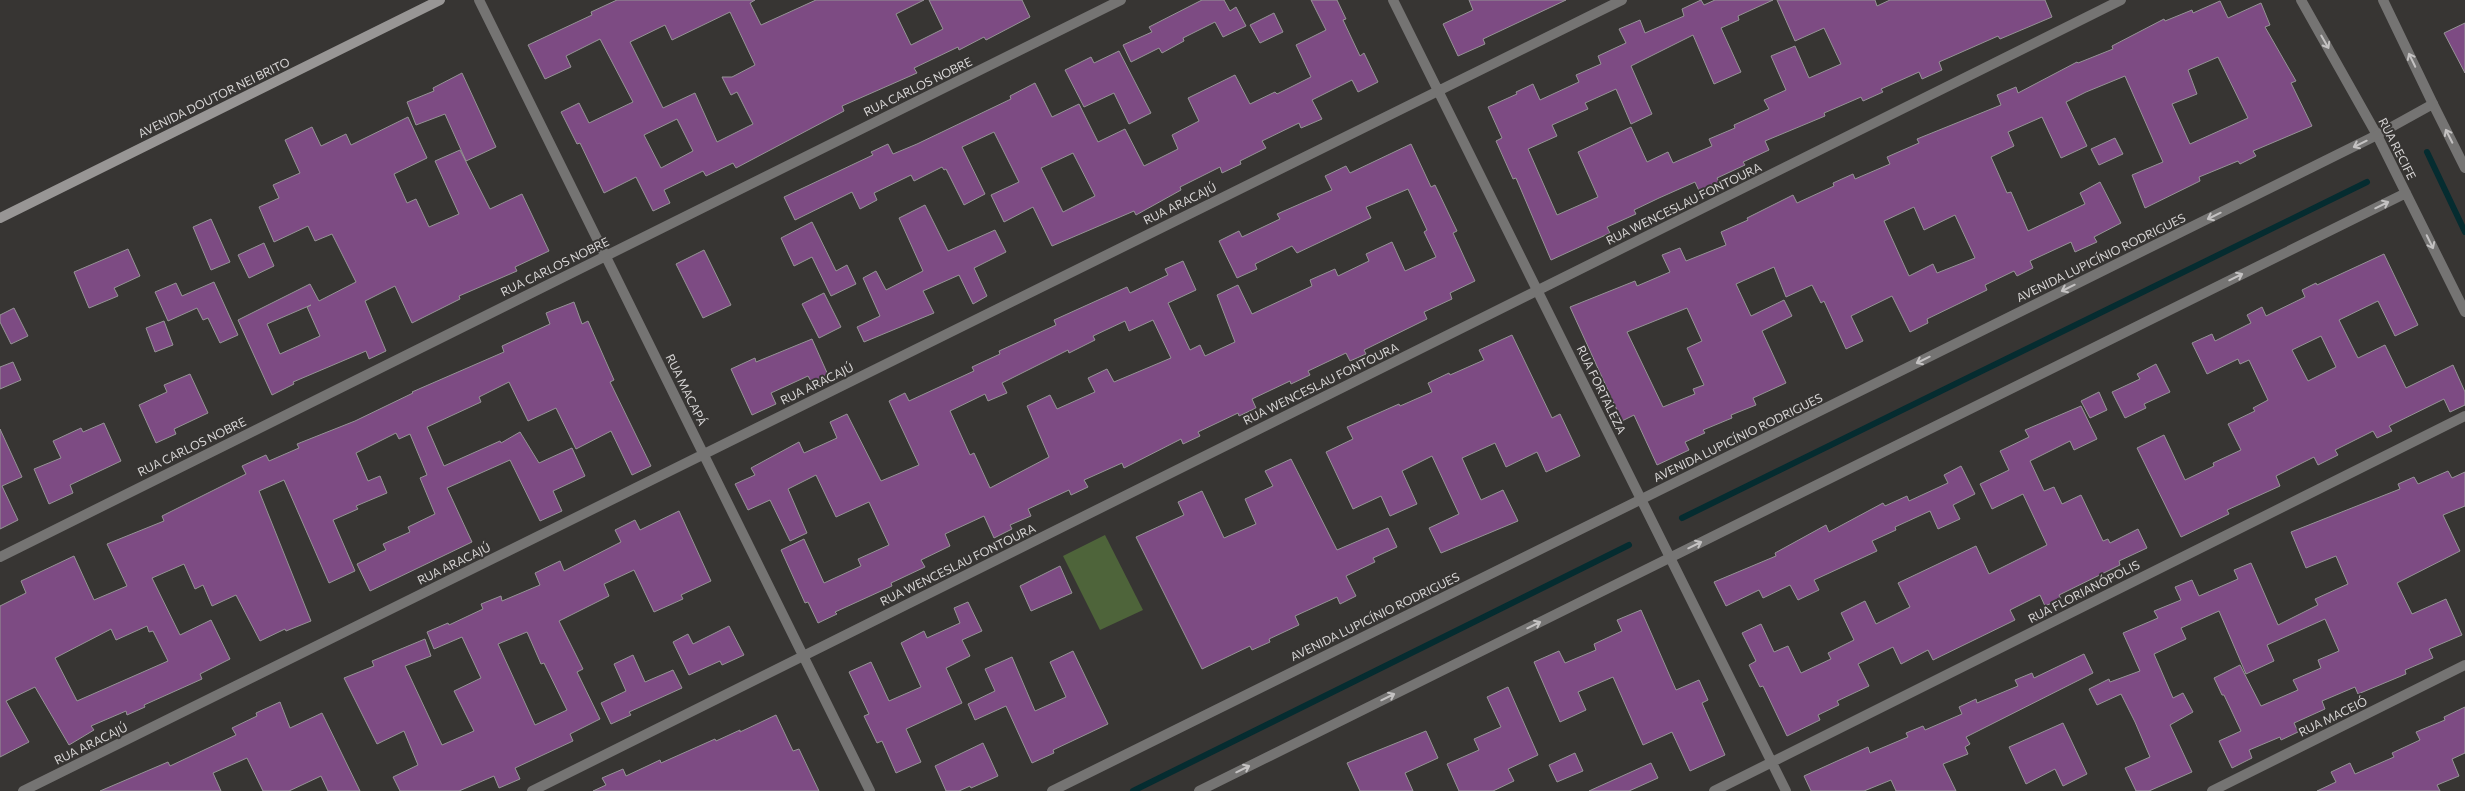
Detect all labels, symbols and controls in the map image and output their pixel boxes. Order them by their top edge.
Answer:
one-way arrow [2320,35,2330,49]
one-way arrow [2407,53,2416,68]
street label: AVENIDA DOUTOR NEI BRITO [135,54,292,140]
street label: RUA CARLOS NOBRE [861,54,974,118]
street label: RUA RECIFE [2376,115,2419,182]
one-way arrow [2444,129,2453,144]
one-way arrow [2352,139,2367,149]
street label: RUA WENCESLAU FONTOURA [1603,159,1764,247]
street label: RUA ARACAJÚ [1141,179,1219,228]
one-way arrow [2374,200,2389,210]
street label: AVENIDA LUPICÍNIO RODRIGUES [2014,210,2187,304]
one-way arrow [2207,212,2222,221]
street label: RUA CARLOS NOBRE [498,234,611,298]
one-way arrow [2425,234,2435,249]
one-way arrow [2228,272,2243,281]
one-way arrow [2061,284,2076,293]
street label: RUA WENCESLAU FONTOURA [1240,339,1401,427]
street label: RUA FORTALEZA [1574,343,1629,436]
street label: RUA MACAPÁ [664,351,710,428]
one-way arrow [1915,355,1930,365]
street label: RUA ARACAJÚ [778,359,856,408]
street label: AVENIDA LUPICÍNIO RODRIGUES [1651,390,1824,484]
street label: RUA CARLOS NOBRE [135,414,248,478]
street label: RUA WENCESLAU FONTOURA [877,520,1038,608]
street label: RUA ARACAJÚ [415,539,493,588]
one-way arrow [1687,540,1702,549]
street label: RUA FLORIANÓPOLIS [2025,557,2142,625]
street label: AVENIDA LUPICÍNIO RODRIGUES [1288,569,1461,663]
one-way arrow [1526,620,1541,629]
one-way arrow [1380,692,1395,701]
street label: RUA MACEIÓ [2296,693,2369,739]
street label: RUA ARACAJÚ [52,719,130,768]
one-way arrow [1235,764,1250,774]

